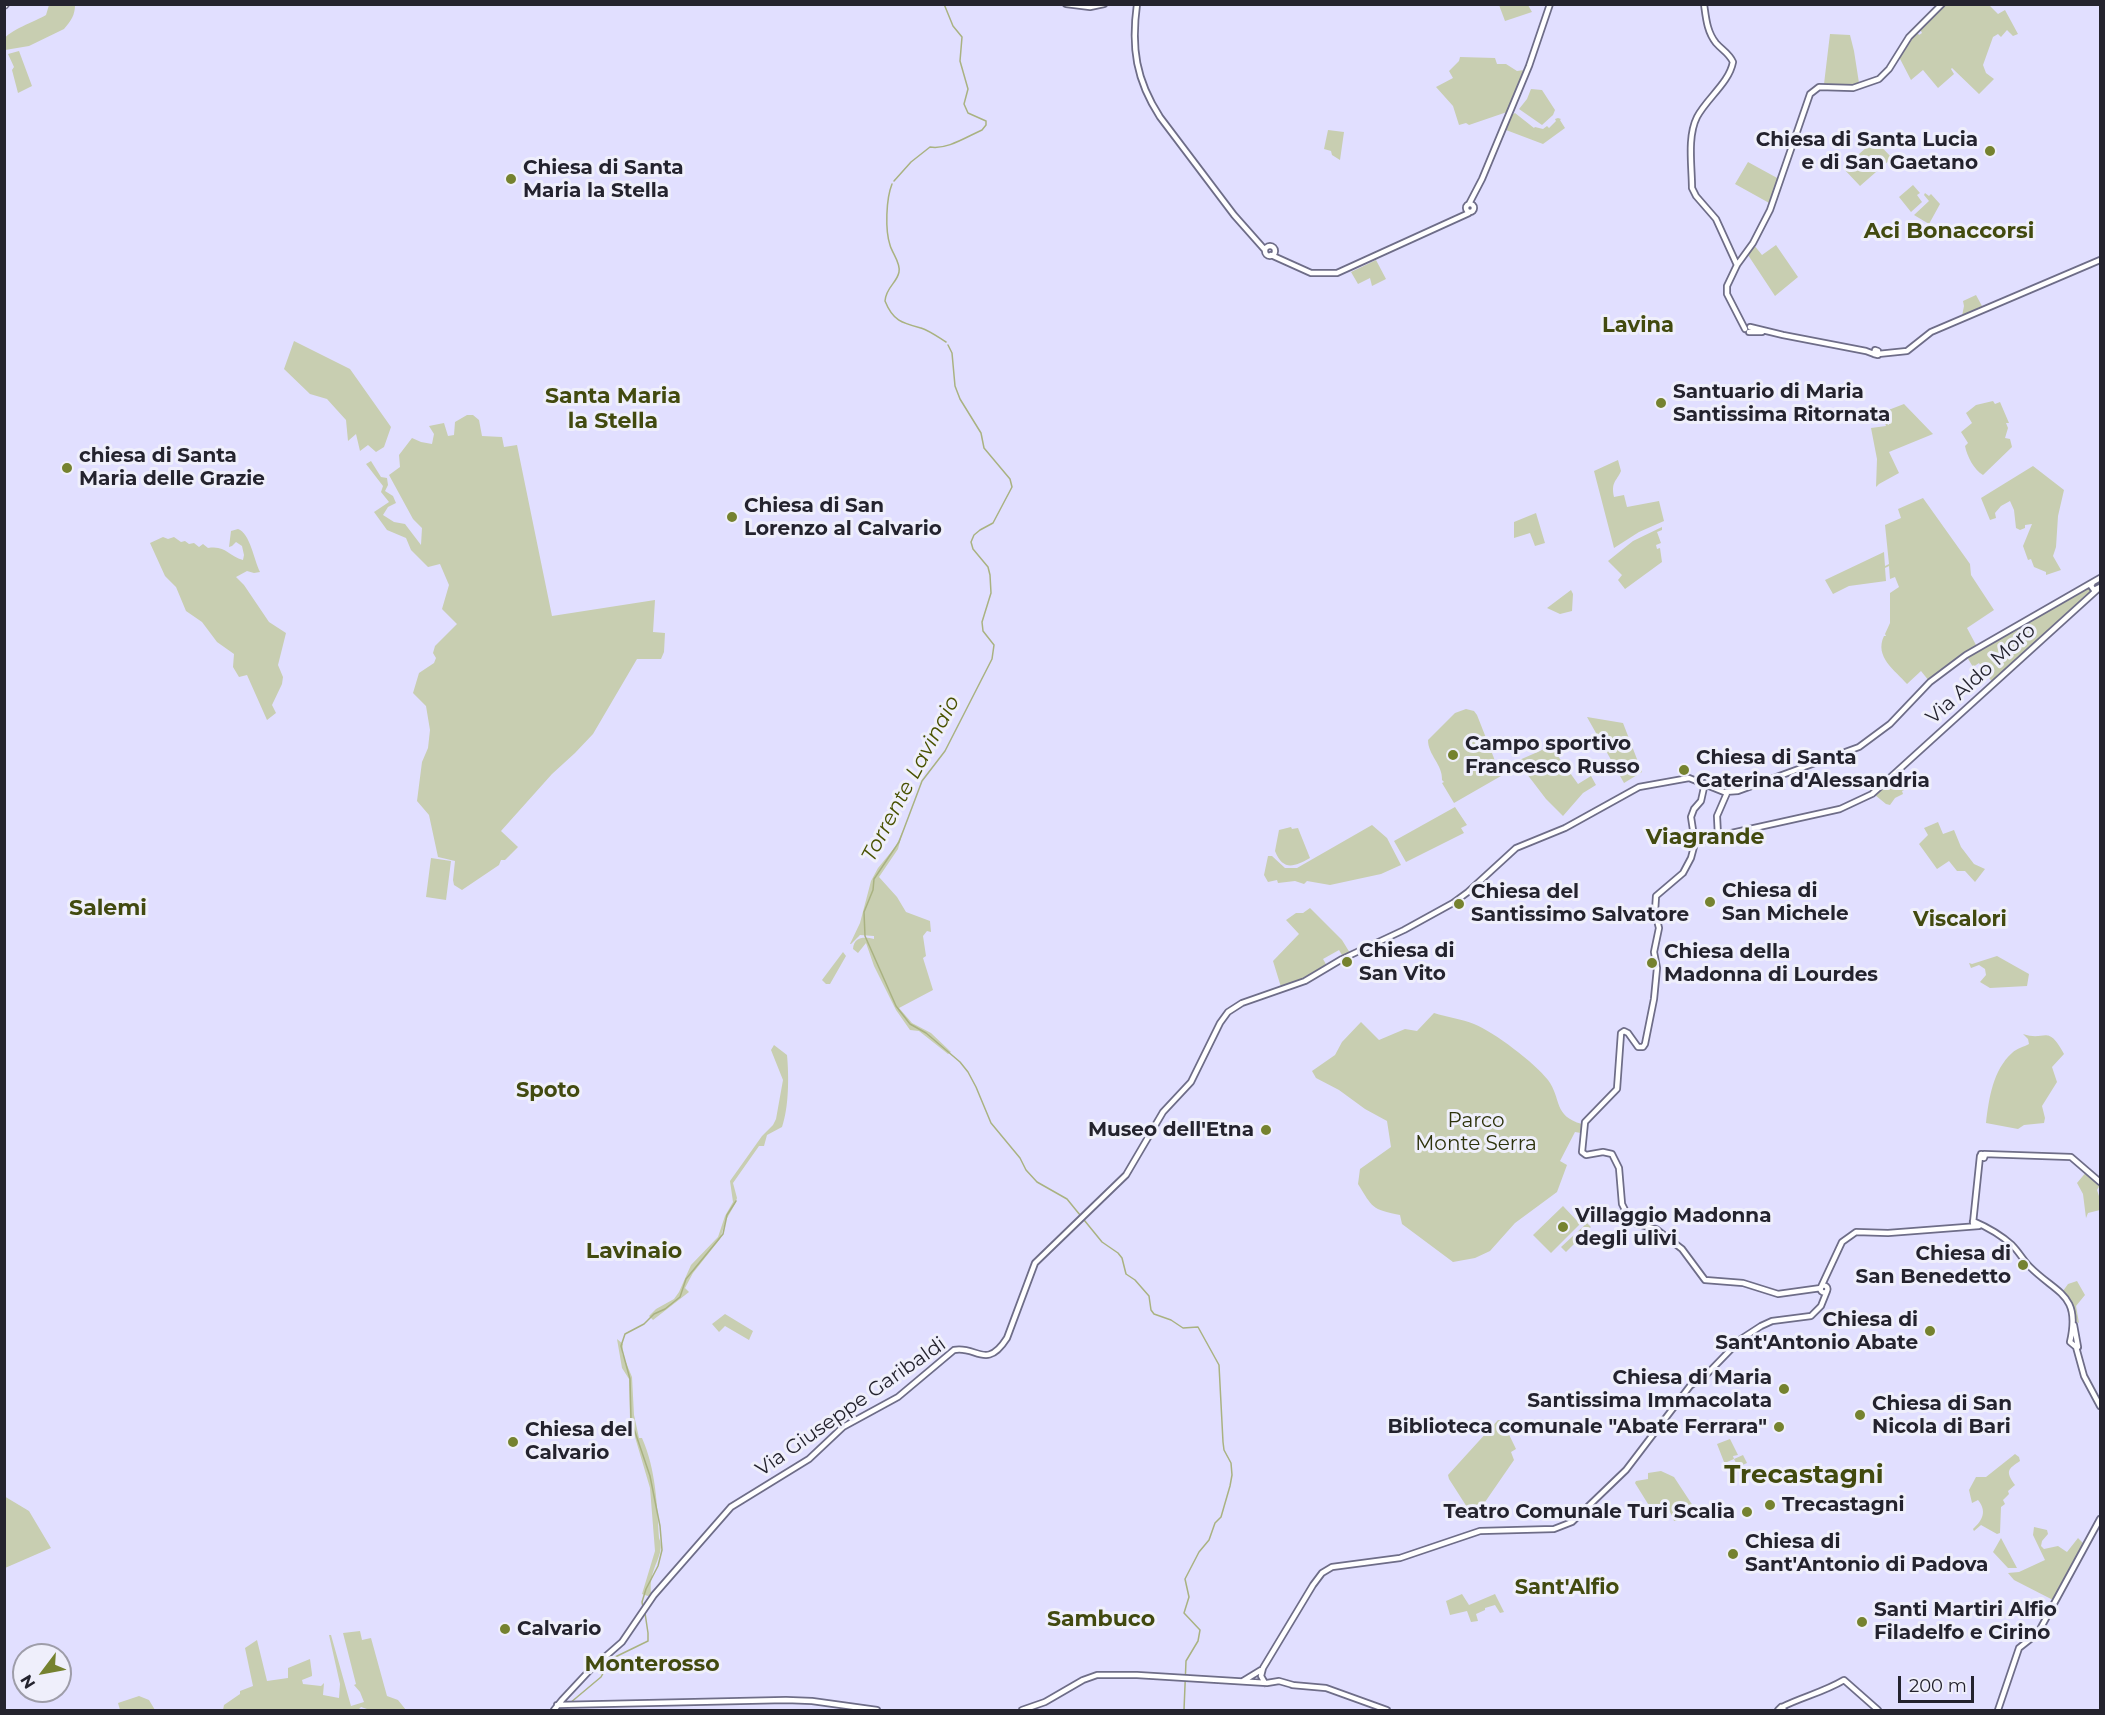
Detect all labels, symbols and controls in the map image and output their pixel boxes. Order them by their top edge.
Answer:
place label: Chiesa di Santa Lucia e di San Gaetano [1756,128,1978,175]
marker: Chiesa di Santa Lucia e di San Gaetano [1983,144,1997,158]
place label: Chiesa di Santa Maria la Stella [523,156,684,203]
marker: Chiesa di Santa Maria la Stella [504,172,518,186]
district label: Aci Bonaccorsi [1864,219,2034,245]
district label: Lavina [1602,313,1674,339]
place label: Santuario di Maria Santissima Ritornata [1673,380,1890,427]
district label: Santa Maria la Stella [545,384,681,436]
marker: Santuario di Maria Santissima Ritornata [1654,396,1668,410]
place label: chiesa di Santa Maria delle Grazie [79,444,265,491]
marker: chiesa di Santa Maria delle Grazie [60,461,74,475]
place label: Chiesa di San Lorenzo al Calvario [744,494,942,541]
marker: Chiesa di San Lorenzo al Calvario [725,510,739,524]
street label: Via Aldo Moro [1921,619,2041,729]
water label: Torrente Lavinaio [857,692,965,866]
place label: Campo sportivo Francesco Russo [1465,732,1640,779]
place label: Chiesa di Santa Caterina d'Alessandria [1696,746,1930,793]
marker: Campo sportivo Francesco Russo [1446,748,1460,762]
marker: Chiesa di Santa Caterina d'Alessandria [1677,763,1691,777]
district label: Viagrande [1646,825,1764,851]
place label: Chiesa di San Michele [1722,879,1849,926]
place label: Chiesa del Santissimo Salvatore [1471,880,1689,927]
marker: Chiesa di San Michele [1703,895,1717,909]
district label: Salemi [69,896,147,922]
marker: Chiesa del Santissimo Salvatore [1452,897,1466,911]
district label: Viscalori [1913,907,2007,933]
place label: Chiesa di San Vito [1359,939,1454,986]
place label: Chiesa della Madonna di Lourdes [1664,940,1878,987]
marker: Chiesa di San Vito [1340,955,1354,969]
marker: Chiesa della Madonna di Lourdes [1645,956,1659,970]
district label: Spoto [516,1078,580,1104]
park label: Parco Monte Serra [1415,1109,1537,1156]
place label: Museo dell'Etna [1088,1118,1254,1142]
marker: Museo dell'Etna [1259,1123,1273,1137]
place label: Villaggio Madonna degli ulivi [1575,1204,1772,1251]
marker: Villaggio Madonna degli ulivi [1556,1220,1570,1234]
district label: Lavinaio [586,1239,682,1265]
place label: Chiesa di San Benedetto [1856,1242,2011,1289]
marker: Chiesa di San Benedetto [2016,1258,2030,1272]
place label: Chiesa di Sant'Antonio Abate [1715,1308,1918,1355]
marker: Chiesa di Sant'Antonio Abate [1923,1324,1937,1338]
street label: Via Giuseppe Garibaldi [751,1332,951,1482]
place label: Chiesa di Maria Santissima Immacolata [1527,1366,1772,1413]
marker: Chiesa di Maria Santissima Immacolata [1777,1382,1791,1396]
place label: Chiesa di San Nicola di Bari [1872,1392,2012,1439]
marker: Chiesa di San Nicola di Bari [1853,1408,1867,1422]
place label: Biblioteca comunale "Abate Ferrara" [1387,1415,1767,1439]
place label: Chiesa del Calvario [525,1418,633,1465]
marker: Biblioteca comunale "Abate Ferrara" [1772,1420,1786,1434]
marker: Chiesa del Calvario [506,1435,520,1449]
district label: Trecastagni [1724,1459,1884,1491]
place label: Trecastagni [1782,1493,1905,1517]
marker: Trecastagni [1763,1498,1777,1512]
place label: Teatro Comunale Turi Scalia [1443,1500,1735,1524]
marker: Teatro Comunale Turi Scalia [1740,1505,1754,1519]
place label: Chiesa di Sant'Antonio di Padova [1745,1530,1988,1577]
marker: Chiesa di Sant'Antonio di Padova [1726,1547,1740,1561]
district label: Sant'Alfio [1515,1575,1619,1601]
place label: Santi Martiri Alfio Filadelfo e Cirino [1874,1598,2057,1645]
district label: Sambuco [1047,1607,1155,1633]
marker: Santi Martiri Alfio Filadelfo e Cirino [1855,1615,1869,1629]
place label: Calvario [517,1617,601,1641]
marker: Calvario [498,1622,512,1636]
north arrow [12,1643,72,1703]
district label: Monterosso [584,1652,720,1678]
scale bar [1901,1664,1978,1702]
text: N [17,1671,39,1692]
text: 200 m [1909,1675,1967,1697]

